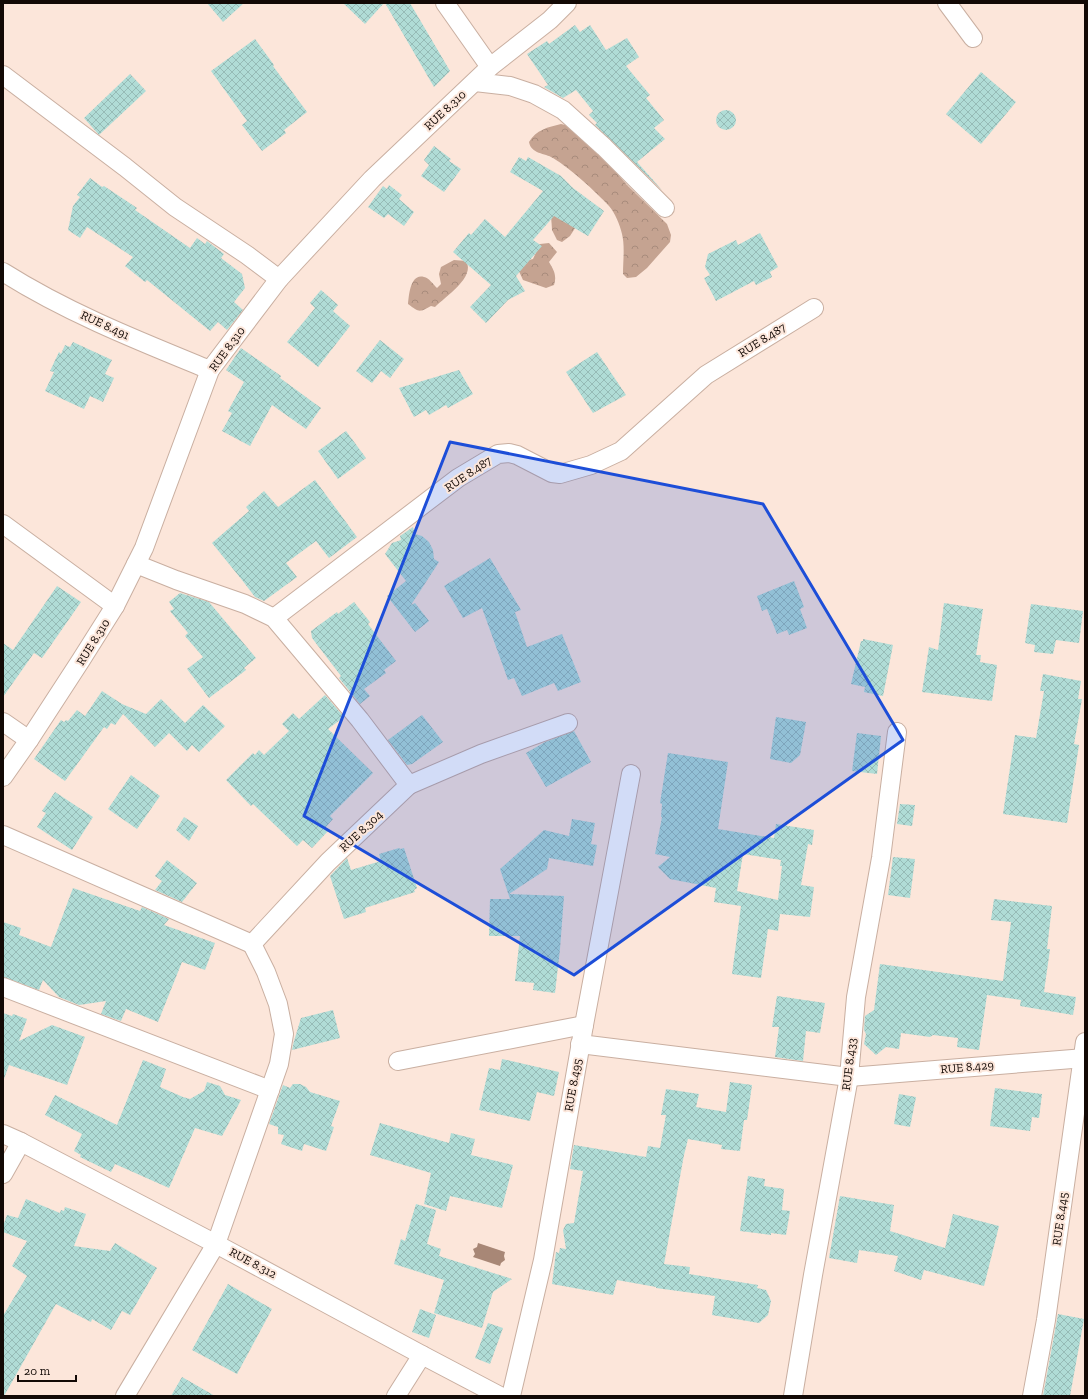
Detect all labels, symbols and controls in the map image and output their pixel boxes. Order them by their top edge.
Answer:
street label: RUE 8.310 [421,87,469,133]
street label: RUE 8.491 [78,308,132,342]
street label: RUE 8.487 [736,320,789,360]
street label: RUE 8.310 [206,324,248,374]
street label: RUE 8.487 [442,453,494,495]
street label: RUE 8.310 [73,616,113,668]
street label: RUE 8.304 [337,807,386,854]
street label: RUE 8.433 [839,1037,859,1091]
street label: RUE 8.495 [561,1057,585,1113]
street label: RUE 8.429 [940,1058,994,1076]
street label: RUE 8.445 [1049,1191,1071,1247]
street label: RUE 8.312 [227,1245,279,1281]
scale bar [18,1357,76,1383]
text: 20 m [24,1364,51,1378]

